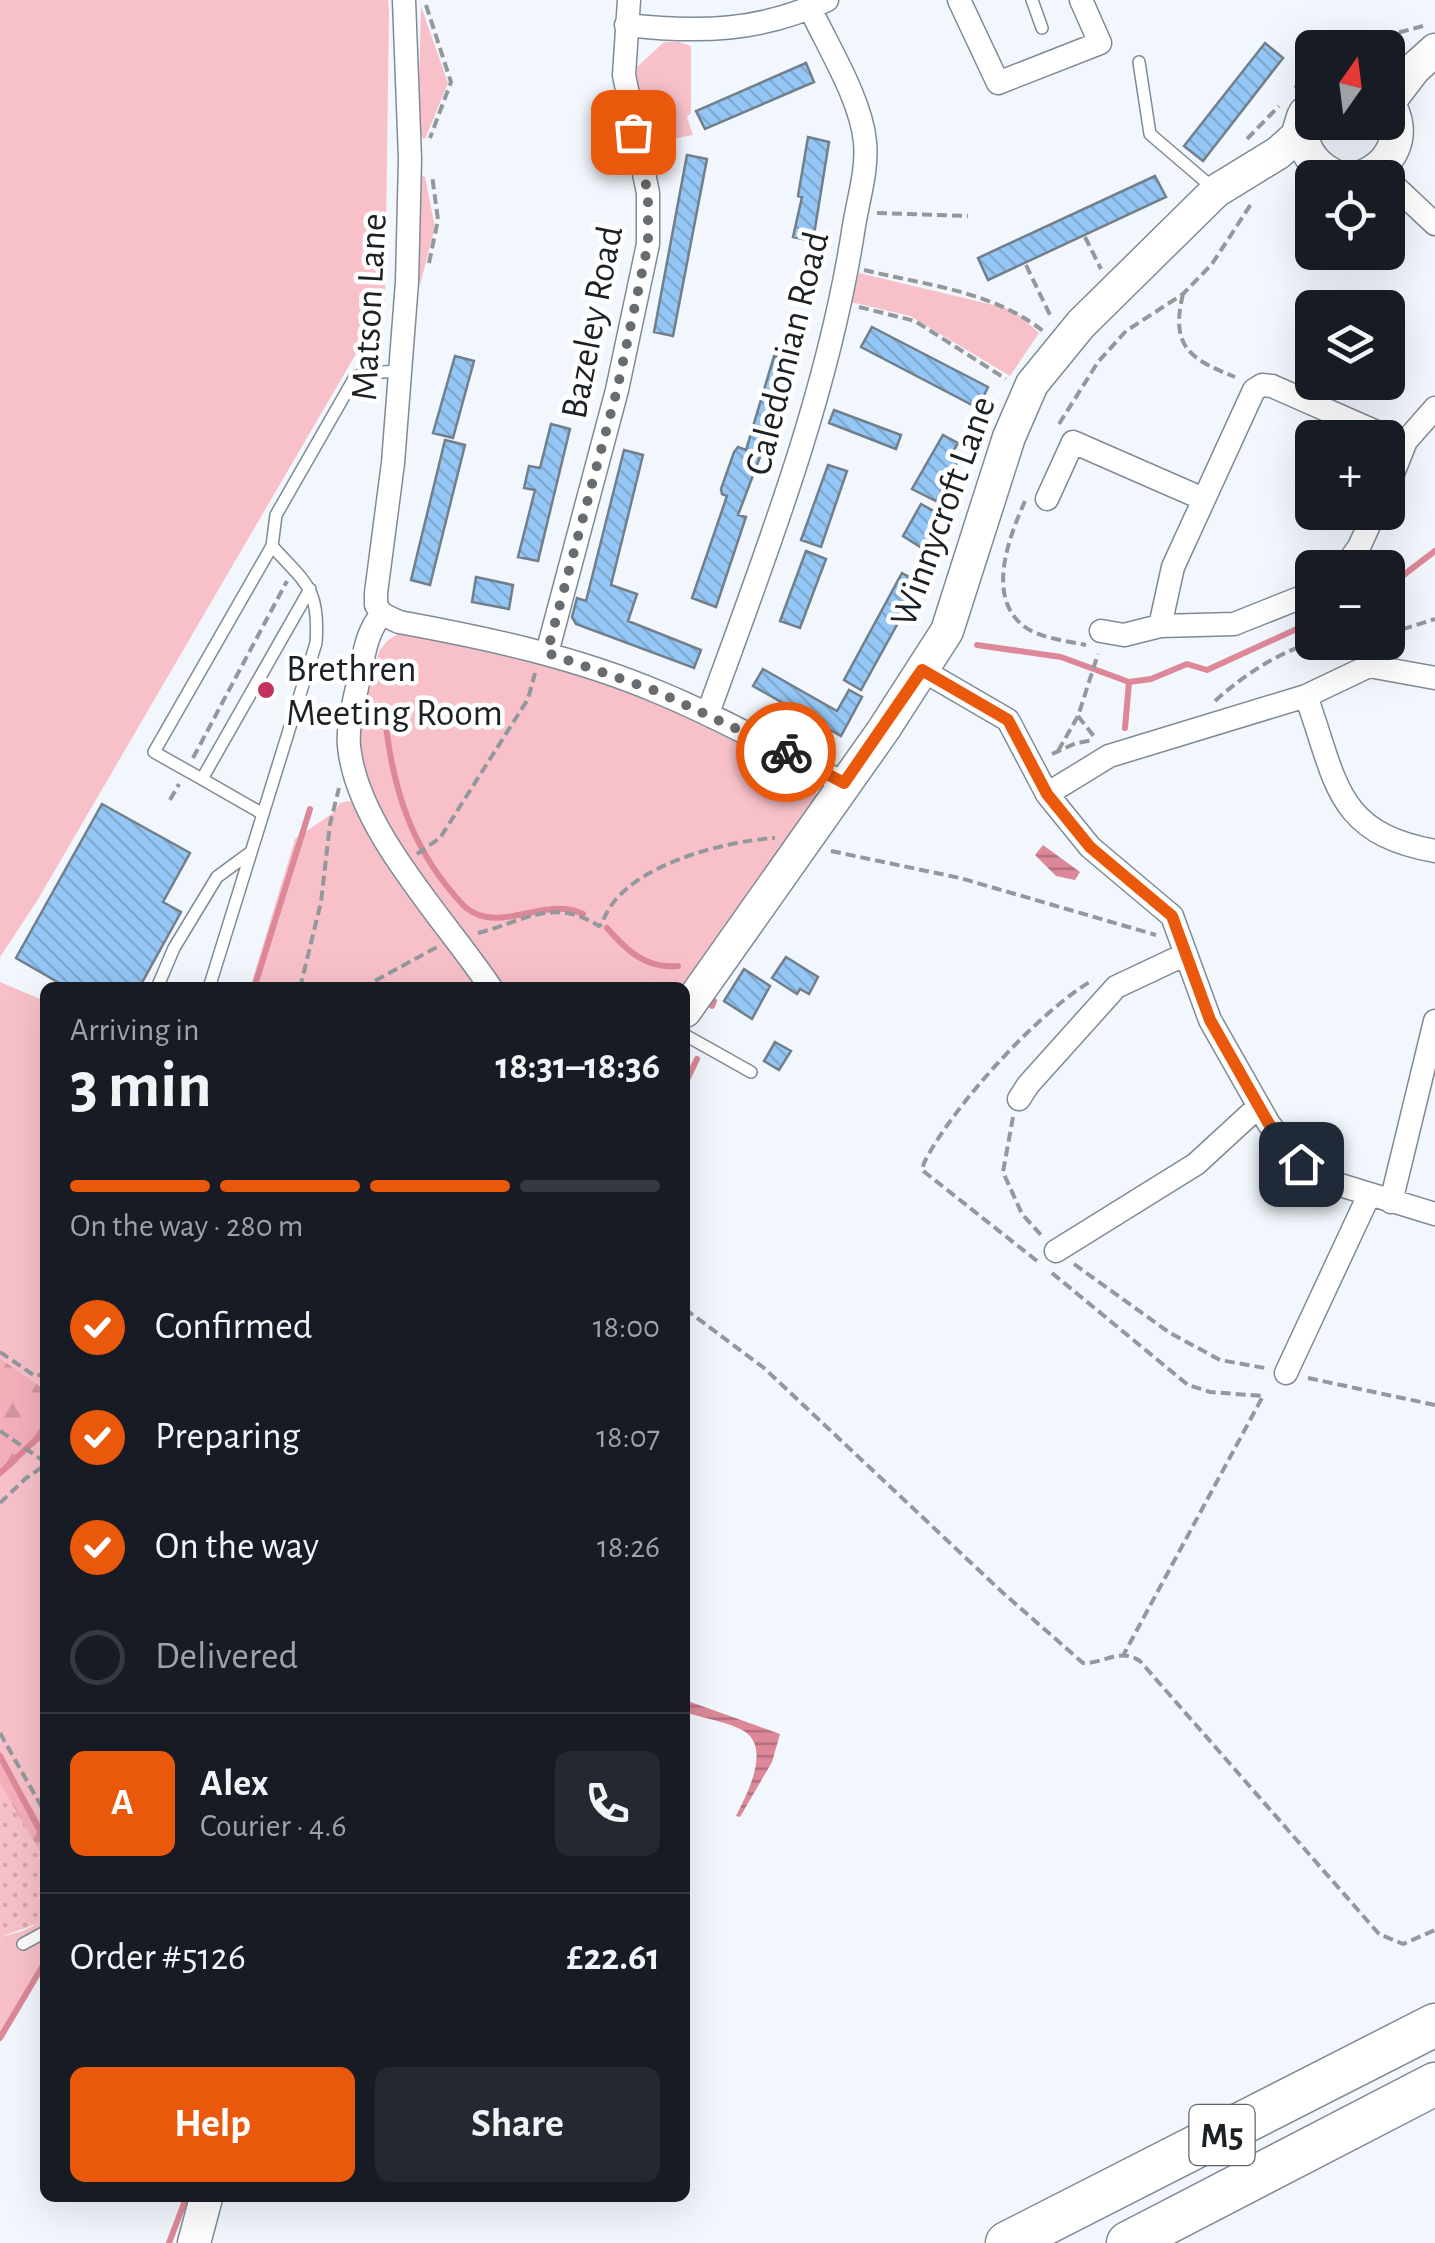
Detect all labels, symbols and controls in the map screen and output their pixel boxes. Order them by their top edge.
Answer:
north arrow [1295,30,1405,140]
map controls [1295,30,1405,660]
pin [591,90,676,175]
icon: bag [606,105,661,160]
button: locate [1295,160,1405,270]
street label: Matson Lane [346,212,394,402]
street label: Bazeley Road [556,223,630,422]
street label: Caledonian Road [739,228,837,479]
button: layers [1295,290,1405,400]
street label: Winnycroft Lane [885,392,1003,632]
button: + [1295,420,1405,530]
button: − [1295,550,1405,660]
place label: Brethren Meeting Room [286,651,503,733]
marker: Brethren Meeting Room [255,679,277,701]
courier [736,702,836,802]
icon: bike [759,725,814,780]
text: Arriving in [70,1014,199,1046]
text: 18:31–18:36 [495,1048,660,1086]
text: 3 min [70,1054,212,1119]
pin [1259,1122,1344,1207]
icon: home [1274,1137,1329,1192]
text: On the way · 280 m [70,1210,303,1242]
icon: check [70,1300,125,1355]
text: Confirmed [155,1308,312,1346]
text: 18:00 [593,1311,660,1343]
icon: check [70,1410,125,1465]
text: Preparing [155,1418,300,1456]
text: 18:07 [596,1421,660,1453]
icon: check [70,1520,125,1575]
text: On the way [155,1528,319,1566]
text: 18:26 [597,1531,660,1563]
text: Delivered [155,1638,298,1676]
button: phone [555,1751,660,1856]
text: Alex [200,1765,269,1803]
text: A [111,1784,134,1822]
text: Courier · 4.6 [200,1810,347,1842]
text: Order #5126 [70,1939,246,1977]
text: £22.61 [567,1939,660,1977]
button: Help [70,2067,355,2182]
button: Share [375,2067,660,2182]
road number: M5 [1190,2105,1254,2165]

